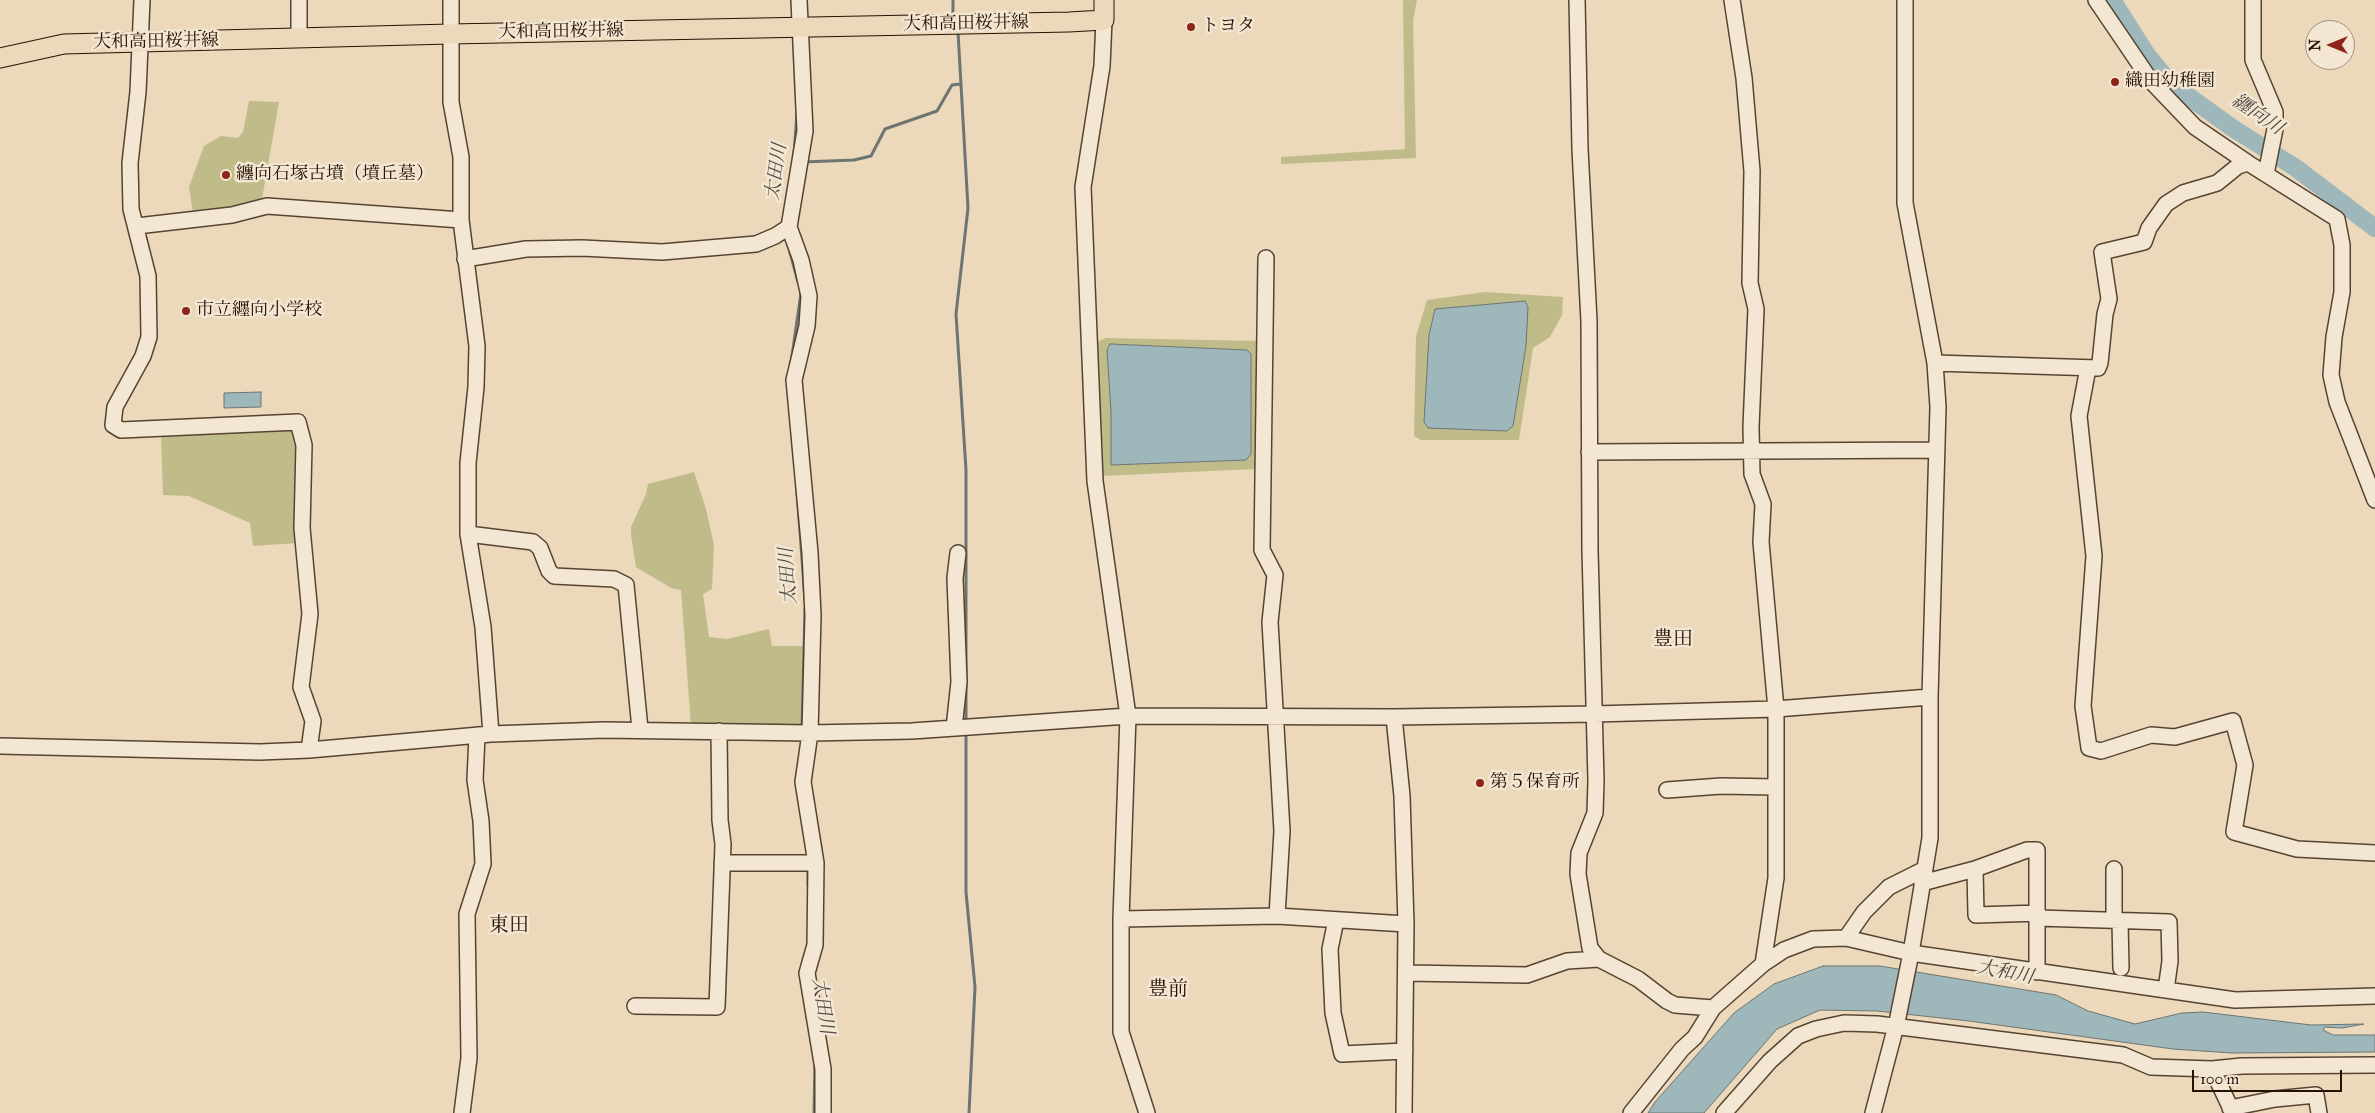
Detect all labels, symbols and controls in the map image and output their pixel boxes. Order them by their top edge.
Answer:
street label: 大和高田桜井線 [903,12,1029,36]
place label: トヨタ [1201,16,1255,38]
street label: 大和高田桜井線 [498,20,624,44]
north arrow [2305,20,2355,70]
marker: トヨタ [1185,21,1197,33]
street label: 大和高田桜井線 [93,30,219,54]
text: N [2307,39,2324,51]
place label: 織田幼稚園 [2125,71,2215,93]
marker: 織田幼稚園 [2109,76,2121,88]
water label: 纒向川 [2227,90,2287,140]
water label: 太田川 [762,142,792,202]
place label: 纏向石塚古墳（墳丘墓） [236,164,434,186]
marker: 纏向石塚古墳（墳丘墓） [220,169,232,181]
place label: 市立纒向小学校 [196,300,322,322]
marker: 市立纒向小学校 [180,305,192,317]
water label: 太田川 [776,547,802,605]
district label: 豊田 [1653,628,1693,652]
place label: 第５保育所 [1490,772,1580,794]
marker: 第５保育所 [1474,777,1486,789]
district label: 東田 [489,914,529,938]
water label: 大和川 [1975,956,2035,990]
water label: 太田川 [806,976,838,1036]
district label: 豊前 [1148,978,1188,1002]
scale bar [2195,1060,2345,1092]
text: 100 m [2200,1070,2239,1088]

